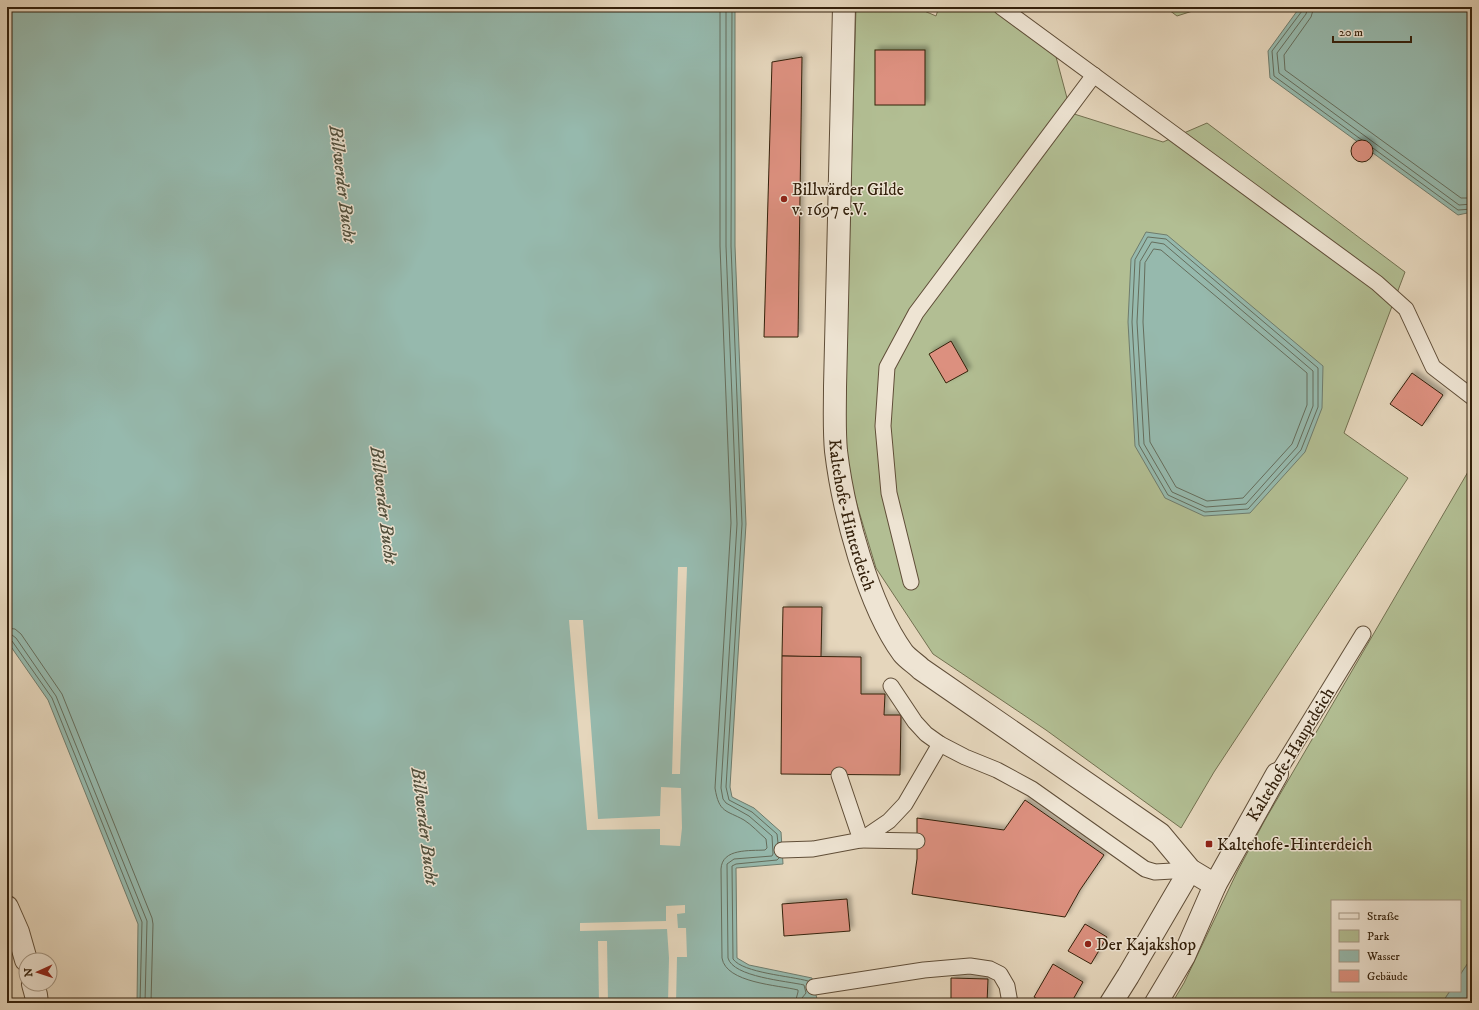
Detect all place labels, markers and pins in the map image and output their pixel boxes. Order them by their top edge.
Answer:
place label: Billwärder Gilde v. 1697 e.V. [791,179,904,221]
marker: Billwärder Gilde v. 1697 e.V. [779,194,789,204]
place label: Kaltehofe-Hinterdeich [1217,834,1372,856]
marker: Kaltehofe-Hinterdeich [1204,839,1214,849]
place label: Der Kajakshop [1096,934,1196,956]
marker: Der Kajakshop [1083,939,1093,949]

